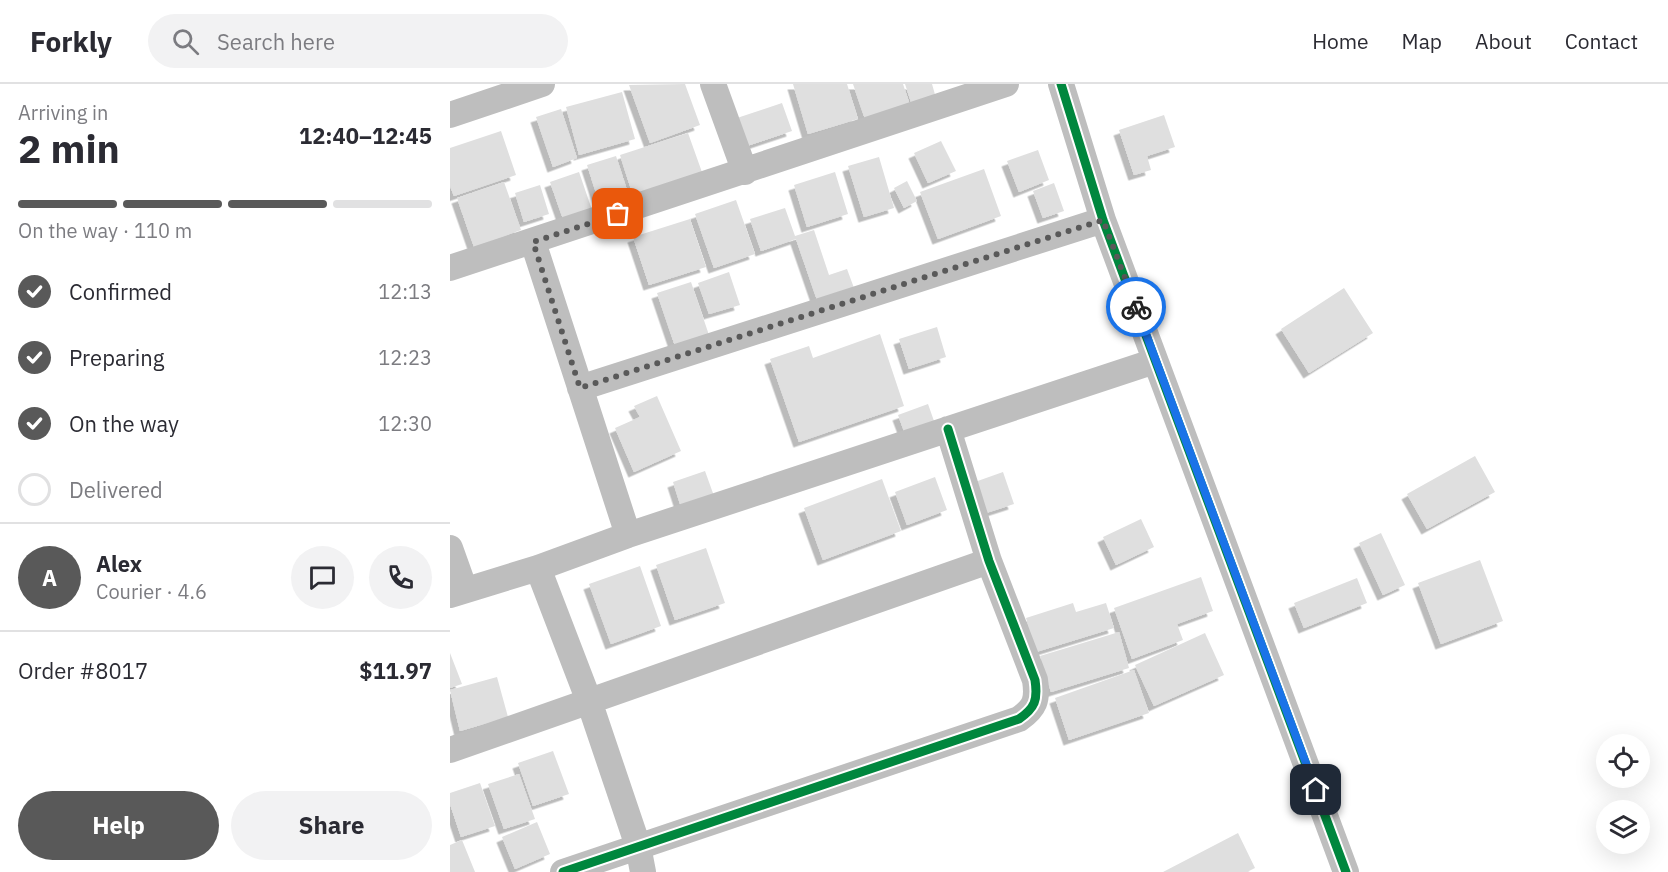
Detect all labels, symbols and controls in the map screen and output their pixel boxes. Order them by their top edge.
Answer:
search box [148,14,568,68]
text: Forkly [30,23,112,60]
icon: search [169,25,202,58]
text: Search here [217,27,335,56]
text: Home [1312,27,1369,55]
text: Map [1402,27,1442,55]
text: About [1475,27,1532,55]
text: Contact [1565,27,1638,55]
text: Arriving in [18,99,108,126]
text: 12:40–12:45 [299,121,432,150]
text: 2 min [18,123,120,174]
pin [592,188,643,239]
icon: bag [601,197,634,230]
text: On the way · 110 m [18,217,192,244]
icon: check [18,275,51,308]
text: Confirmed [69,277,172,306]
courier [1106,277,1166,337]
text: 12:13 [378,278,432,305]
icon: bike [1120,291,1153,324]
icon: check [18,341,51,374]
text: Preparing [69,343,164,372]
text: 12:23 [378,344,432,371]
icon: check [18,407,51,440]
text: On the way [69,409,179,438]
text: 12:30 [378,410,432,437]
text: Delivered [69,475,163,504]
button: chat [291,546,354,609]
button: phone [369,546,432,609]
text: Alex [96,549,142,578]
text: A [42,563,57,592]
text: Courier · 4.6 [96,578,207,605]
text: Order #8017 [18,656,148,685]
text: $11.97 [359,656,432,685]
map controls [1596,734,1650,854]
button: locate [1596,734,1650,788]
pin [1290,764,1341,815]
icon: home [1299,773,1332,806]
button: Help [18,791,219,860]
button: Share [231,791,432,860]
button: layers [1596,800,1650,854]

